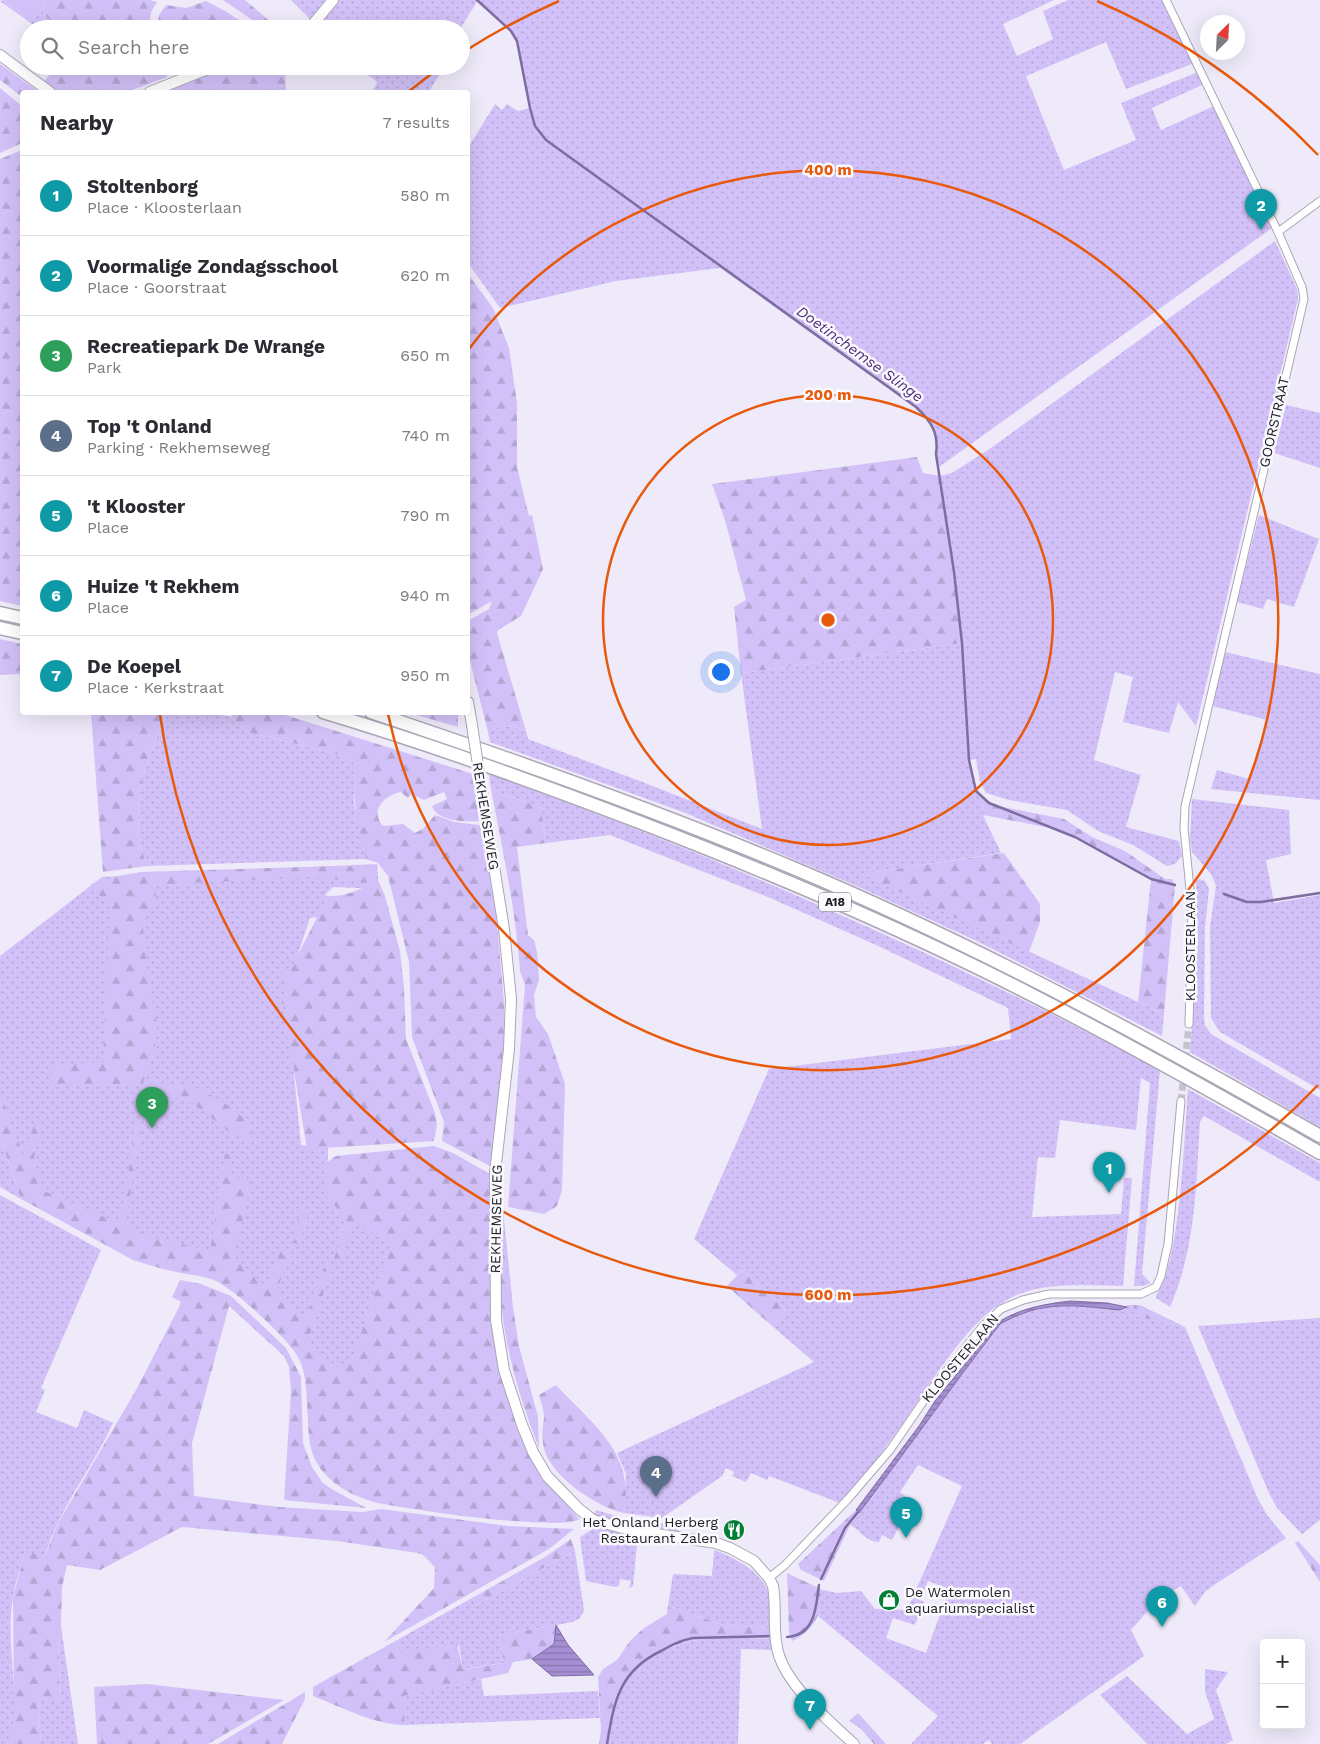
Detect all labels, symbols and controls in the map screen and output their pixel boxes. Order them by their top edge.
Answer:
north arrow [1200,15,1245,60]
search box [20,20,470,75]
icon: search [38,34,66,62]
text: Search here [78,36,189,59]
text: Nearby [40,110,113,135]
text: 7 results [383,113,450,132]
text: 400 m [804,161,852,179]
text: Stoltenborg [87,175,198,198]
text: 1 [53,186,59,205]
text: 580 m [400,186,450,205]
pin: 2 [1245,189,1277,230]
text: Place · Kloosterlaan [87,198,242,217]
text: Voormalige Zondagsschool [87,255,338,278]
text: 2 [51,266,61,285]
text: 620 m [400,266,450,285]
text: Place · Goorstraat [87,278,226,297]
water label: Doetinchemse Slinge [793,302,927,406]
text: Recreatiepark De Wrange [87,335,325,358]
text: 3 [51,346,61,365]
text: 650 m [400,346,450,365]
text: Park [87,358,121,377]
street label: GOORSTRAAT [1256,375,1292,469]
text: 200 m [805,386,851,404]
text: Top 't Onland [87,415,212,438]
text: 4 [51,426,61,445]
text: 740 m [402,426,450,445]
text: Parking · Rekhemseweg [87,438,270,457]
text: 't Klooster [87,495,185,518]
text: 5 [51,506,61,525]
text: 790 m [400,506,450,525]
text: Place [87,518,129,537]
text: Huize 't Rekhem [87,575,239,598]
text: 6 [51,586,61,605]
text: 940 m [400,586,450,605]
text: Place [87,598,129,617]
centre of rings [819,611,837,629]
text: De Koepel [87,655,181,678]
your location [708,659,734,685]
text: 7 [51,666,61,685]
text: 950 m [400,666,450,685]
text: Place · Kerkstraat [87,678,224,697]
street label: REKHEMSEWEG [470,761,502,871]
street label: KLOOSTERLAAN [1182,891,1198,1001]
road number: A18 [819,892,851,912]
pin: 3 [136,1087,168,1128]
pin: 1 [1093,1152,1125,1193]
street label: REKHEMSEWEG [487,1164,505,1274]
text: 600 m [805,1286,851,1304]
street label: KLOOSTERLAAN [918,1311,1002,1405]
pin: 4 [640,1456,672,1497]
pin: 5 [890,1497,922,1538]
place label: Het Onland Herberg Restaurant Zalen [582,1514,719,1546]
restaurant icon: Het Onland Herberg Restaurant Zalen [722,1518,746,1542]
place label: De Watermolen aquariumspecialist [905,1584,1035,1616]
pin: 6 [1146,1586,1178,1627]
shop icon: De Watermolen aquariumspecialist [877,1588,901,1612]
map controls [1260,1639,1305,1729]
button: + [1260,1639,1305,1684]
button: − [1260,1684,1305,1729]
pin: 7 [794,1689,826,1730]

